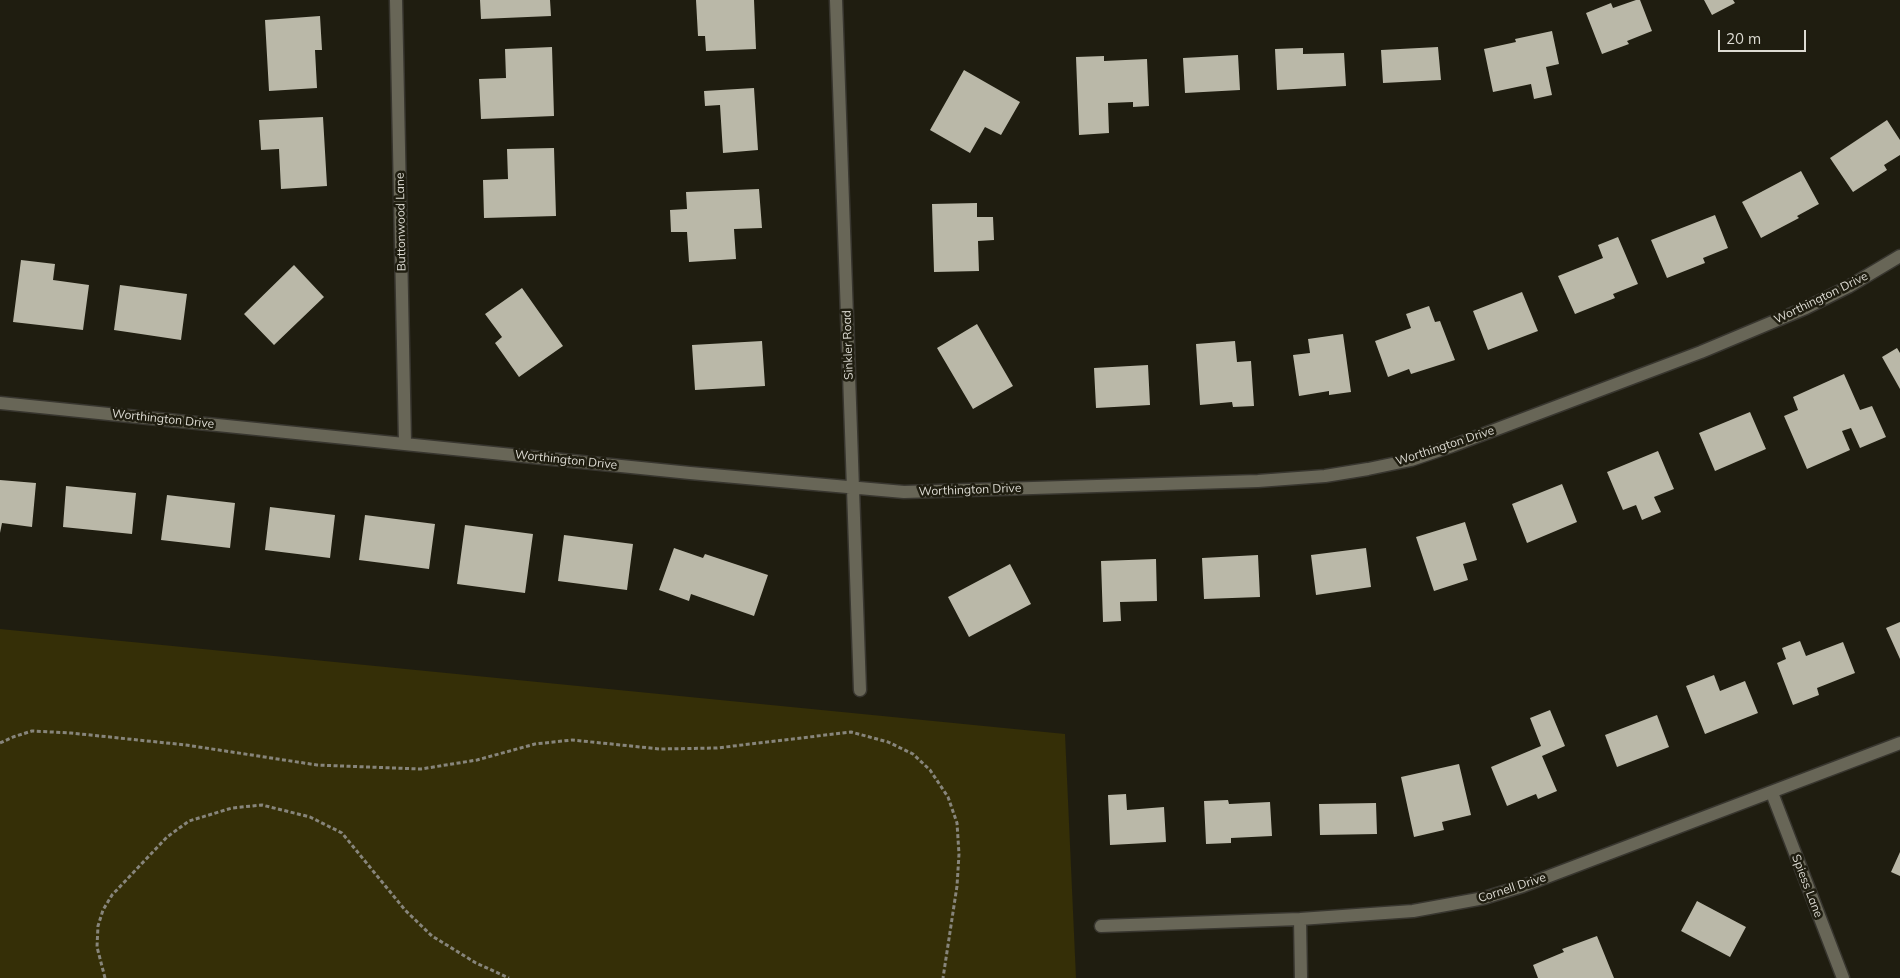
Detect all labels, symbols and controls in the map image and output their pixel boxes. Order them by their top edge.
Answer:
scale bar [1720,20,1808,52]
text: 20 m [1726,29,1761,48]
street label: Buttonwood Lane [393,172,409,272]
street label: Worthington Drive [1772,269,1870,327]
street label: Sinkler Road [840,310,856,380]
street label: Worthington Drive [111,406,215,432]
street label: Worthington Drive [1394,423,1496,469]
street label: Worthington Drive [514,447,618,473]
street label: Worthington Drive [918,481,1022,499]
street label: Spiess Lane [1788,852,1826,920]
street label: Cornell Drive [1476,870,1548,906]

